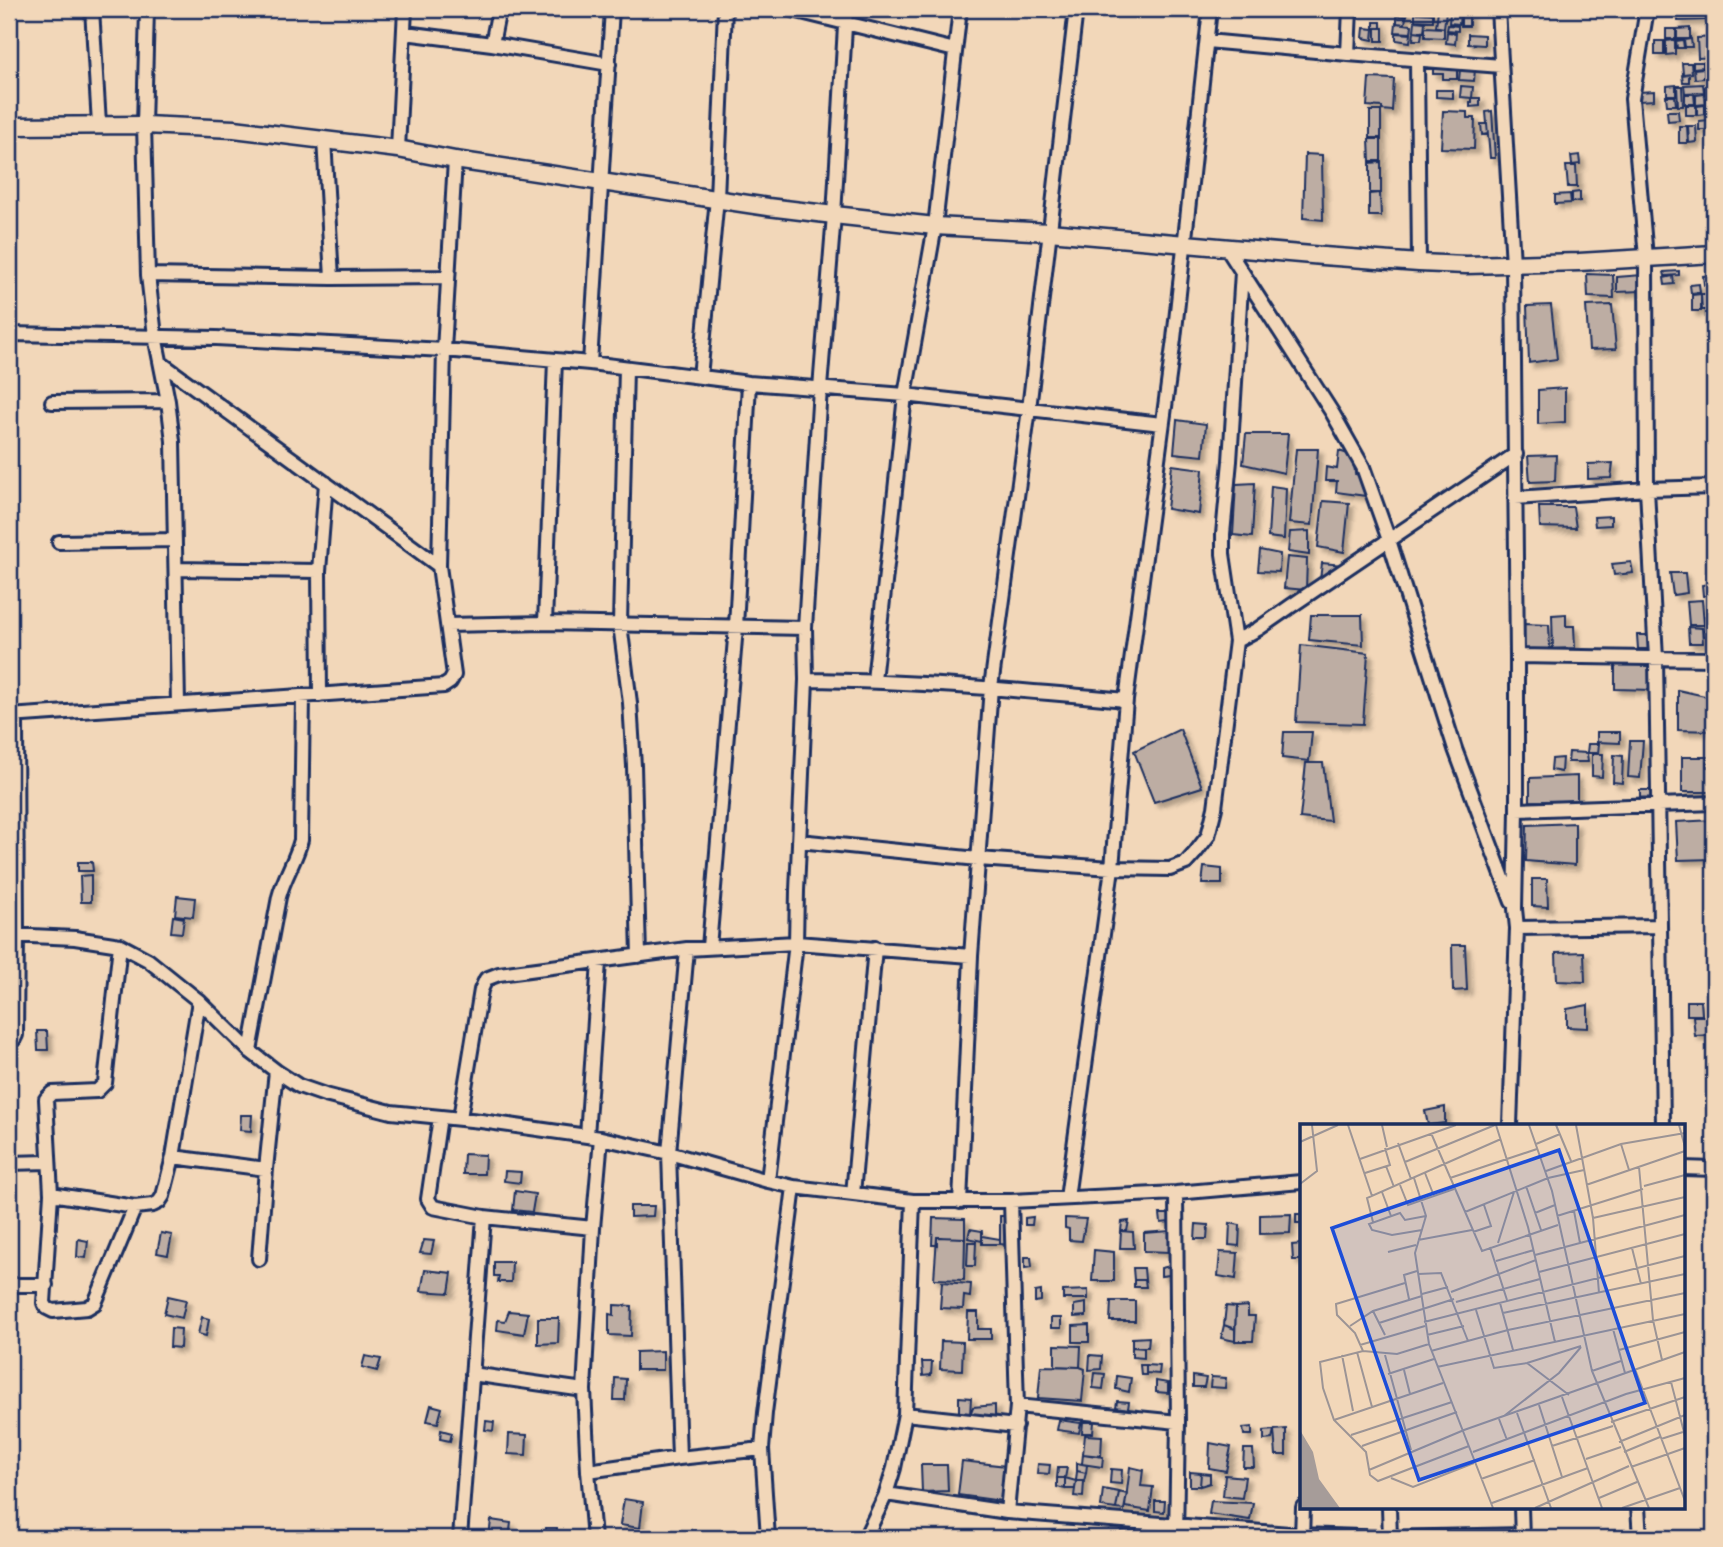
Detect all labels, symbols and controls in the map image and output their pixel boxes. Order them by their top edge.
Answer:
inset map [1300,1124,1684,1508]

